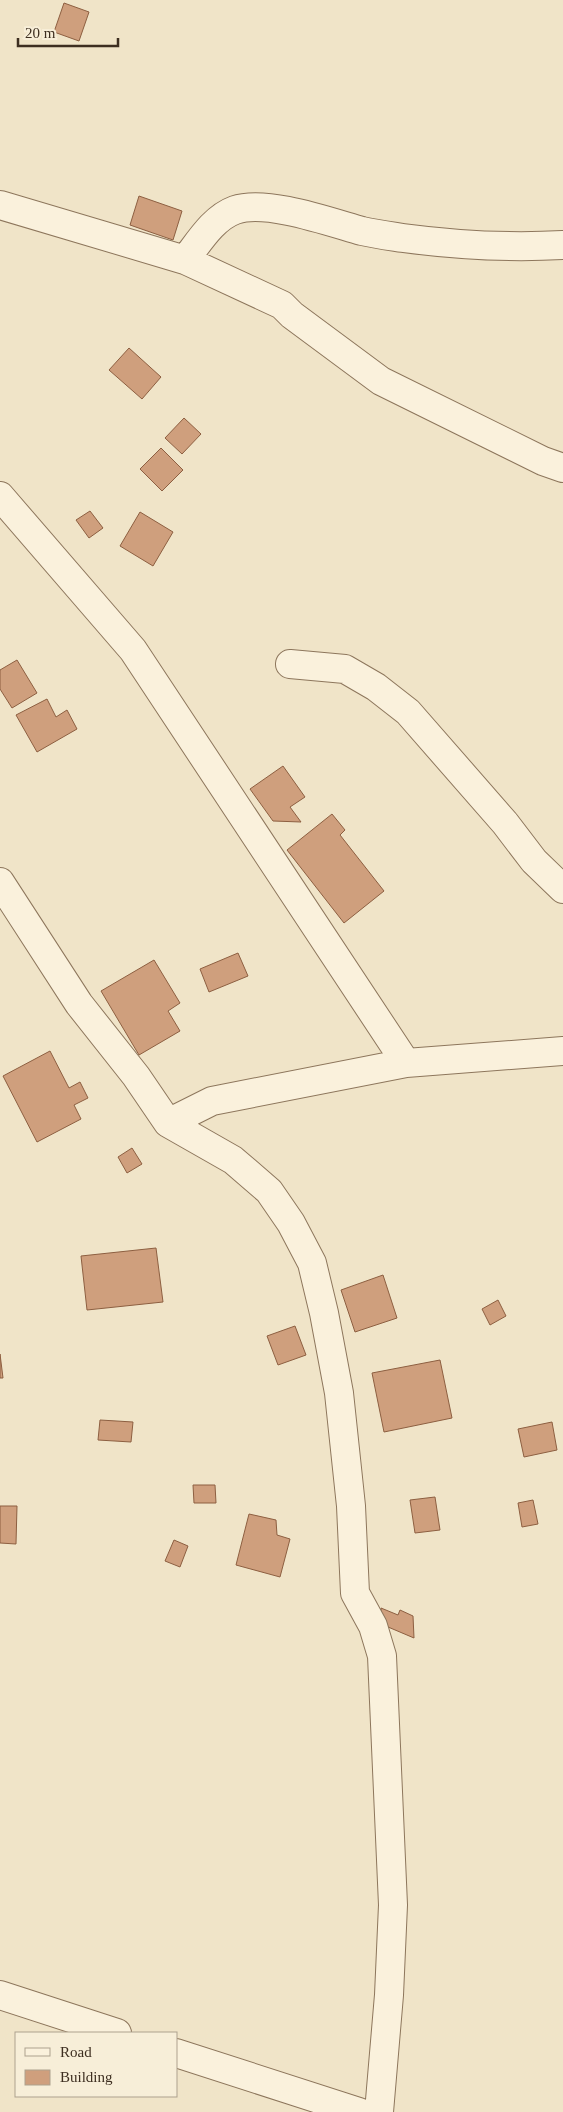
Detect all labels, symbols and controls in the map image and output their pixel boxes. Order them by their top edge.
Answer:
scale bar [18,15,118,47]
text: 20 m [25,25,56,41]
legend [15,2032,178,2097]
text: Road [60,2044,92,2060]
text: Building [60,2069,113,2085]

